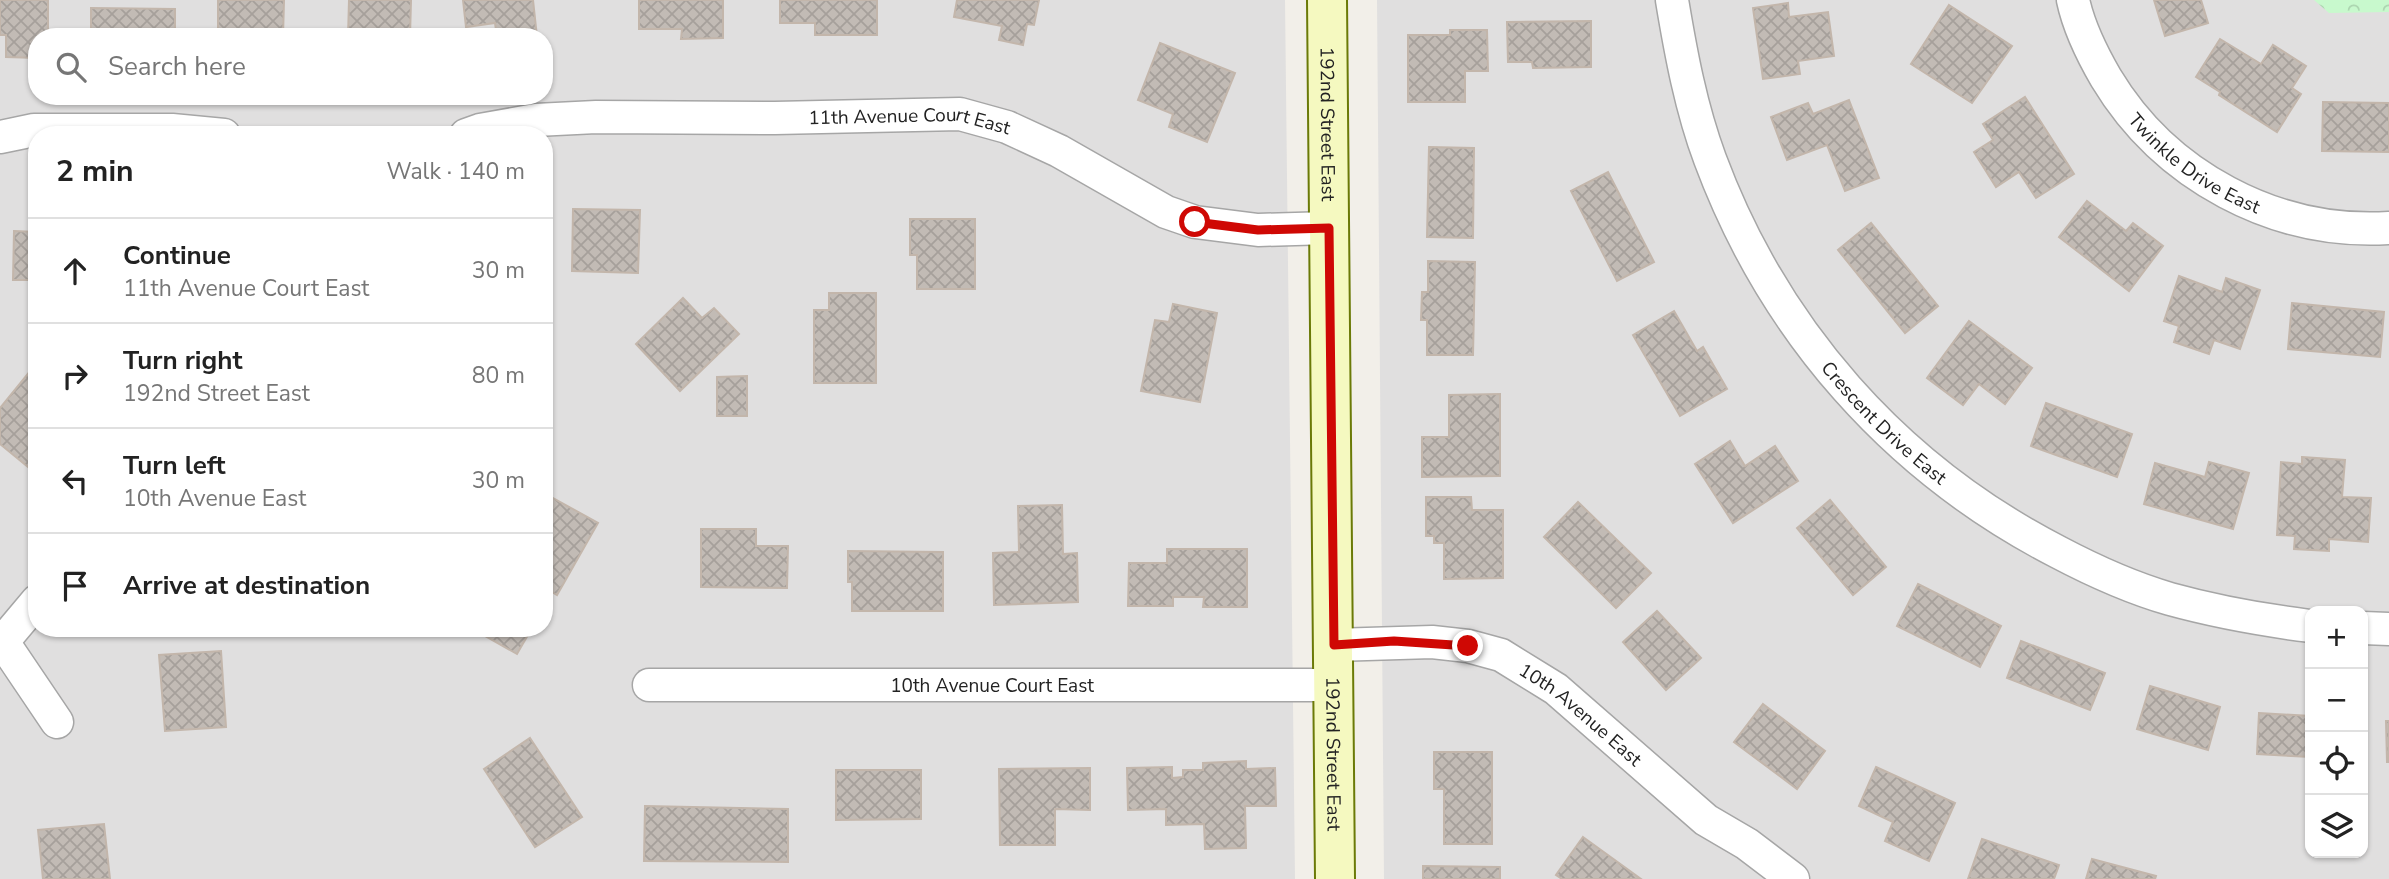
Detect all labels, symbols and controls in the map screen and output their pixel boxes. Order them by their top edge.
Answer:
search box [28,28,553,105]
street label: 192nd Street East [1313,47,1341,202]
icon: search [52,48,90,86]
text: Search here [108,49,246,84]
street label: 11th Avenue Court East [808,101,1014,141]
street label: Twinkle Drive East [2122,108,2264,220]
text: 2 min [56,151,134,192]
text: Walk · 140 m [386,156,525,187]
route start [1179,206,1210,237]
text: Continue [123,238,231,273]
icon: ahead [56,252,94,290]
text: 30 m [472,255,525,286]
text: 11th Avenue Court East [123,273,369,304]
text: Turn right [123,343,242,378]
street label: Crescent Drive East [1815,356,1952,491]
icon: right [56,357,94,395]
text: 80 m [472,360,525,391]
text: 192nd Street East [123,378,310,409]
text: Turn left [123,448,226,483]
icon: left [56,462,94,500]
text: 30 m [472,465,525,496]
text: 10th Avenue East [123,483,306,514]
icon: arrive [56,567,94,605]
text: Arrive at destination [123,568,370,603]
map controls [2305,606,2368,858]
button: + [2305,606,2368,669]
route end [1452,630,1483,661]
street label: 10th Avenue East [1514,657,1647,773]
button: − [2305,669,2368,732]
street label: 10th Avenue Court East [890,673,1094,699]
street label: 192nd Street East [1319,677,1347,832]
button: locate [2305,732,2368,795]
button: layers [2305,795,2368,858]

